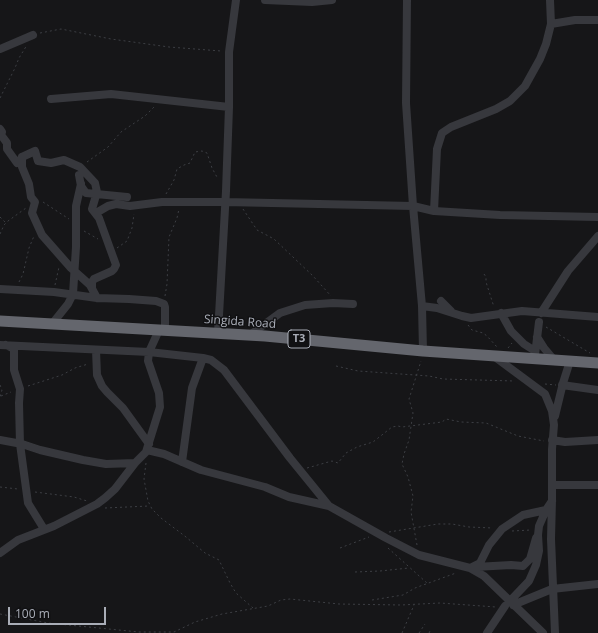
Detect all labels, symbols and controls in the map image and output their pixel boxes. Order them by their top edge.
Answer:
street label: Singida Road [203,312,277,332]
road number: T3 [288,330,310,348]
scale bar [10,599,108,625]
text: 100 m [15,605,50,622]

